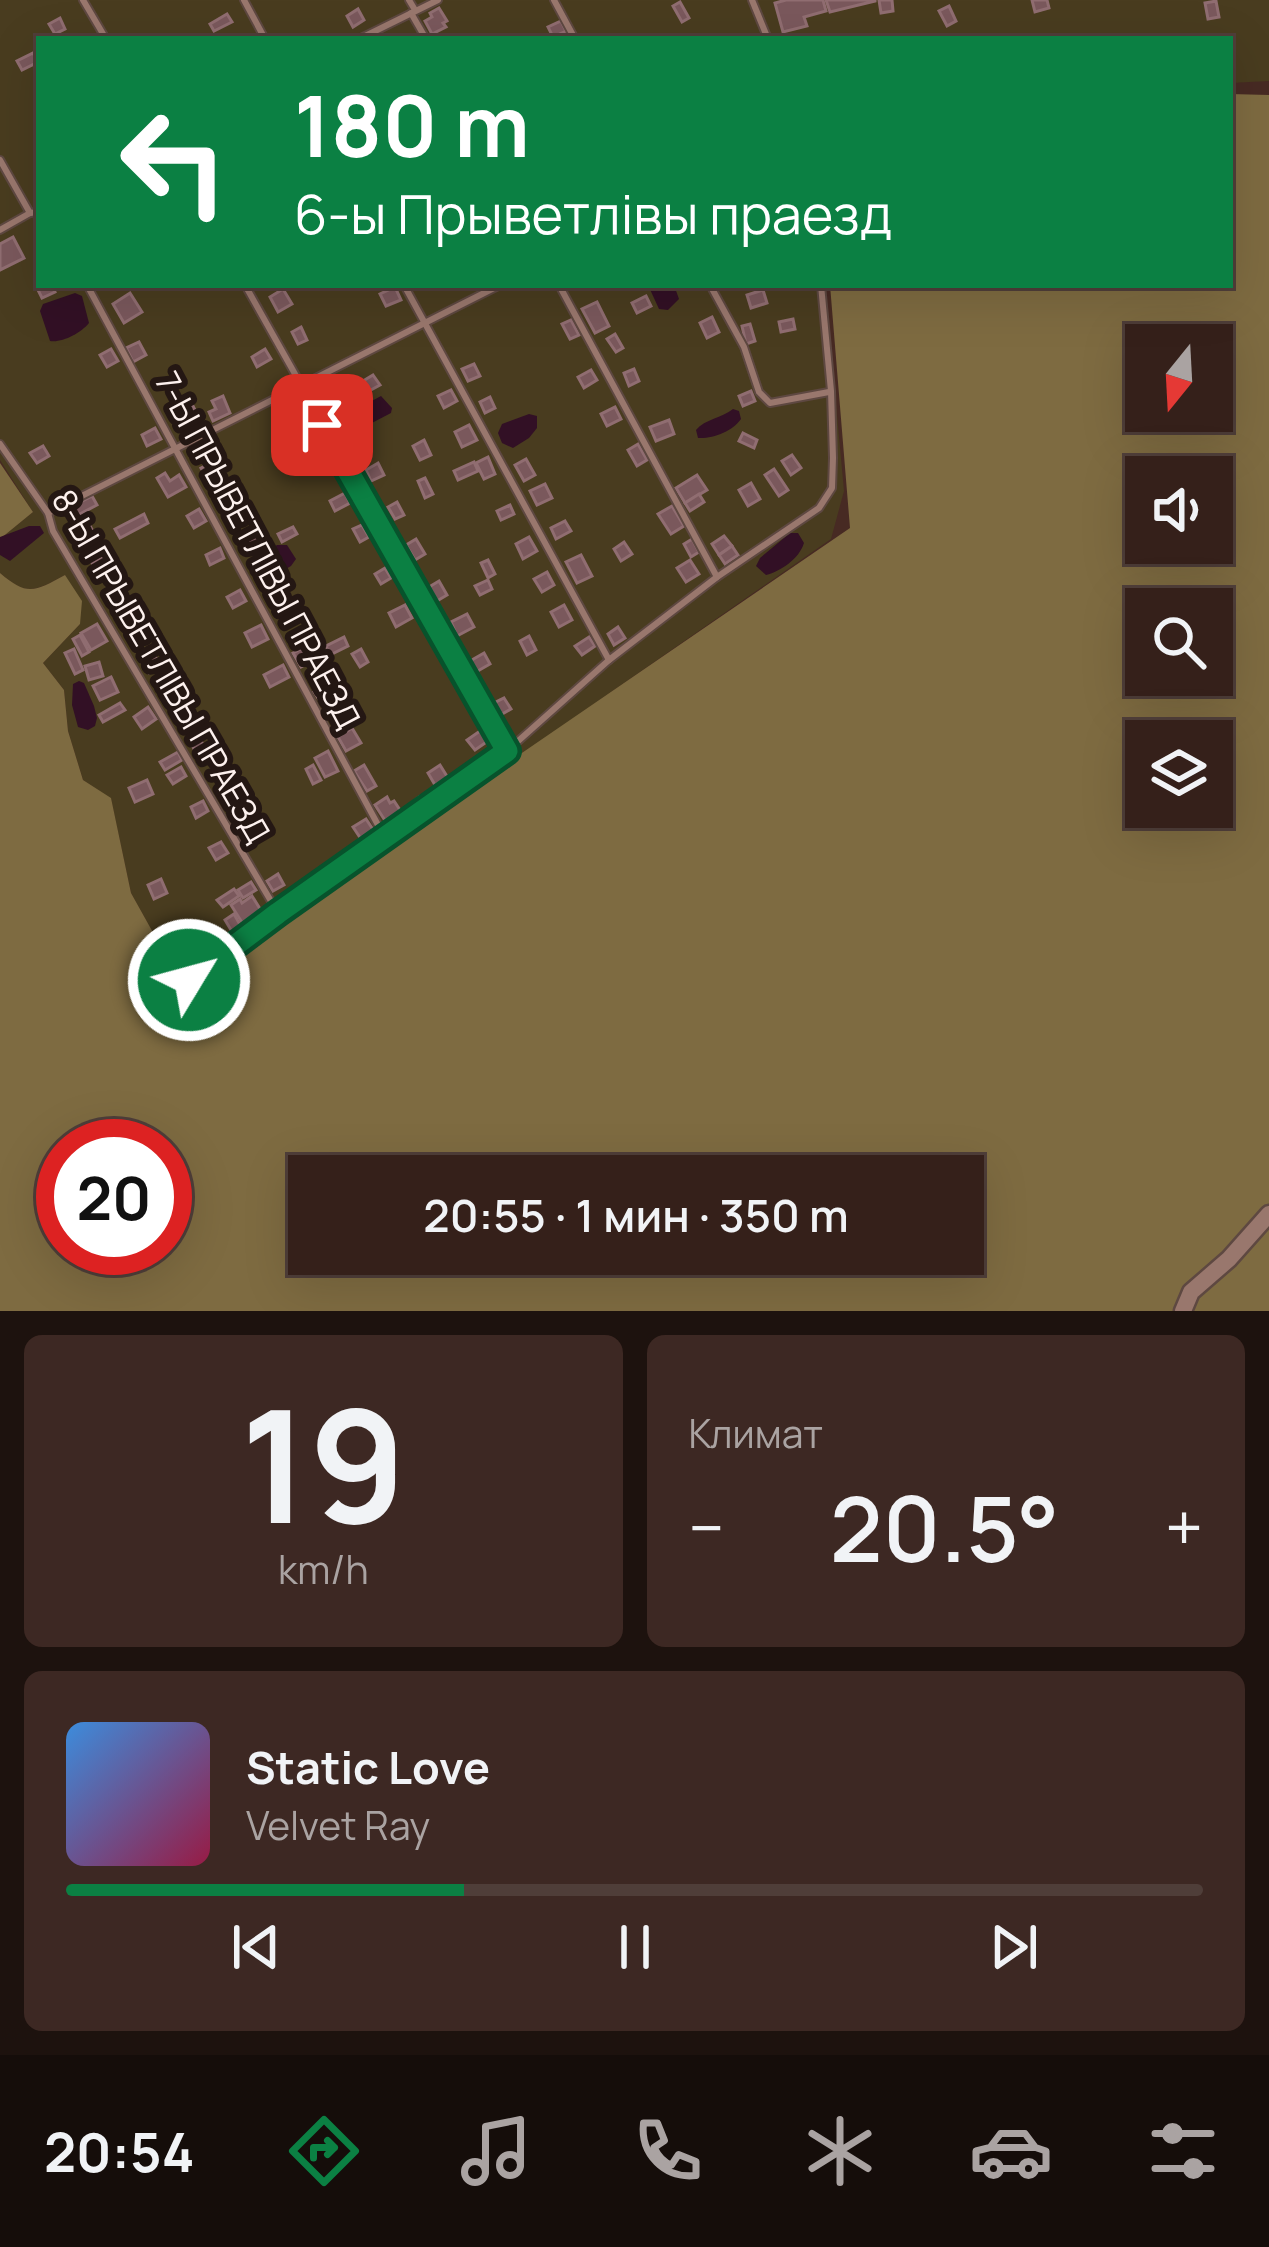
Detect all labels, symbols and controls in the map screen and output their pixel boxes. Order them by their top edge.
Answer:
text: 180 m [294,67,530,182]
icon: left [96,84,252,240]
text: 6-ы Прыветлівы праезд [294,176,892,250]
north arrow [1125,324,1233,432]
map controls [1125,324,1233,828]
street label: 7-Ы ПРЫВЕТЛІВЫ ПРАЕЗД [145,364,372,736]
pin [271,374,373,476]
icon: arrive [289,392,355,458]
button: sound [1125,456,1233,564]
street label: 8-Ы ПРЫВЕТЛІВЫ ПРАЕЗД [42,481,281,851]
button: search [1125,588,1233,696]
button: layers [1125,720,1233,828]
position arrow [126,917,252,1043]
speed limit sign: 20 [36,1119,192,1275]
text: 20:55 · 1 мин · 350 m [423,1184,849,1246]
text: 19 [241,1357,406,1570]
text: Климат [689,1406,823,1460]
text: 20.5° [830,1466,1059,1589]
text: − [689,1482,724,1572]
text: + [1165,1482,1203,1572]
text: km/h [278,1542,369,1596]
text: Static Love [246,1736,490,1798]
text: Velvet Ray [246,1798,430,1852]
icon: previous [223,1914,289,1980]
icon: pause [602,1914,668,1980]
icon: next [981,1914,1047,1980]
icon: directions [282,2109,366,2193]
icon: music [454,2109,538,2193]
icon: phone [626,2109,710,2193]
icon: climate [798,2109,882,2193]
icon: car [969,2109,1053,2193]
icon: filters [1141,2109,1225,2193]
text: 20:54 [44,2114,195,2188]

